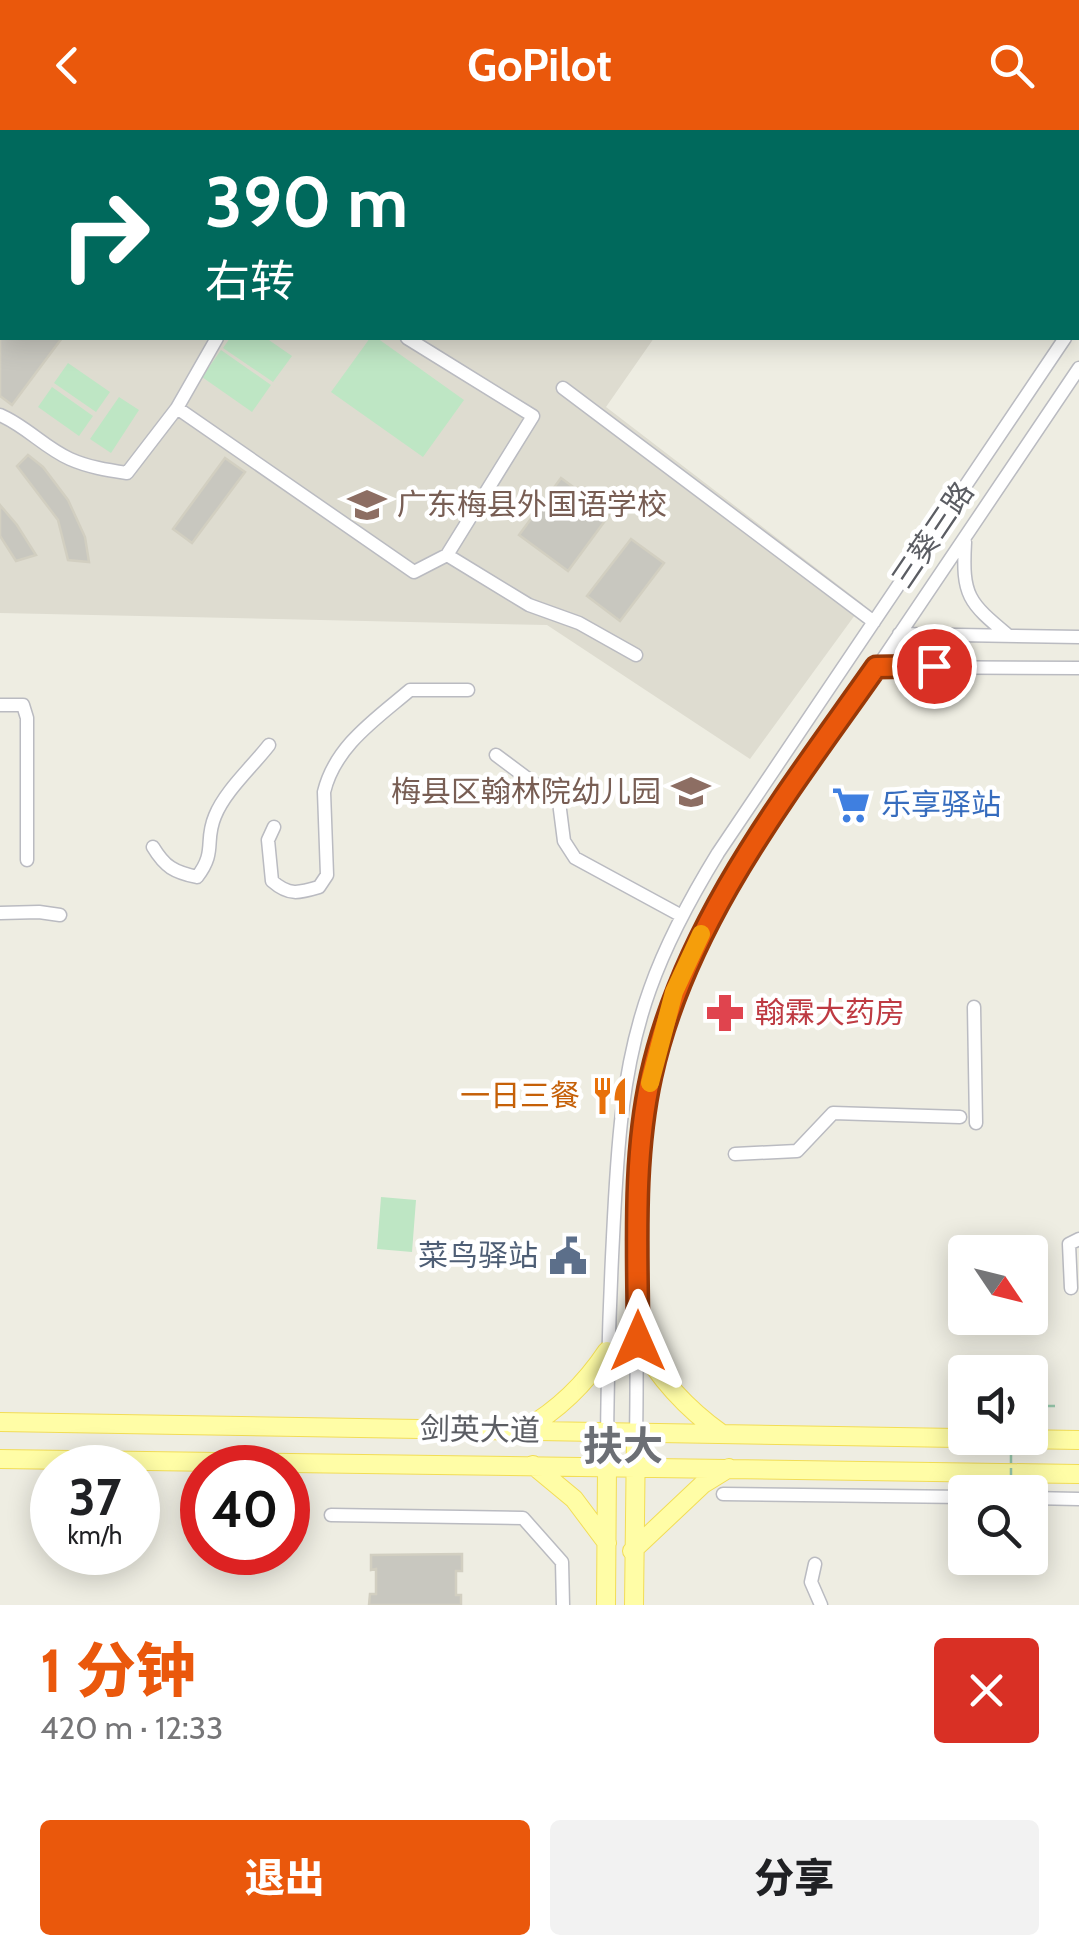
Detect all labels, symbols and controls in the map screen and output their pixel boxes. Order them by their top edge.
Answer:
icon: back [40,38,95,93]
text: GoPilot [467,38,612,92]
icon: search [984,38,1039,93]
text: 390 m [205,159,408,245]
icon: right [40,170,170,300]
text: 右转 [205,254,295,308]
street label: 三葵三路 [884,475,981,595]
school or university icon: 广东梅县外国语学校 [346,484,388,526]
place label: 广东梅县外国语学校 [397,486,667,523]
pin [892,624,977,709]
icon: arrive [907,639,962,694]
school or university icon: 梅县区翰林院幼儿园 [670,771,712,813]
place label: 梅县区翰林院幼儿园 [391,773,661,810]
supermarket icon: 乐享驿站 [830,784,872,826]
place label: 乐享驿站 [881,786,1001,823]
pharmacy icon: 翰霖大药房 [704,992,746,1034]
place label: 翰霖大药房 [755,994,905,1031]
restaurant icon: 一日三餐 [589,1075,631,1117]
place label: 一日三餐 [460,1077,580,1114]
public building icon: 菜鸟驿站 [547,1235,589,1277]
north arrow [948,1235,1048,1335]
map controls [948,1235,1048,1575]
place label: 菜鸟驿站 [418,1237,538,1274]
position arrow [586,1289,690,1393]
button: sound [948,1355,1048,1455]
street label: 剑英大道 [420,1410,540,1449]
district label: 扶大 [583,1421,663,1470]
speed limit sign: 40 [180,1445,310,1575]
text: 37 [69,1467,121,1528]
button: search [948,1475,1048,1575]
text: km/h [68,1520,122,1550]
text: 1 分钟 [40,1634,196,1707]
button: close [934,1638,1039,1743]
text: 420 m · 12:33 [40,1708,223,1747]
button: 退出 [40,1820,530,1935]
button: 分享 [550,1820,1039,1935]

